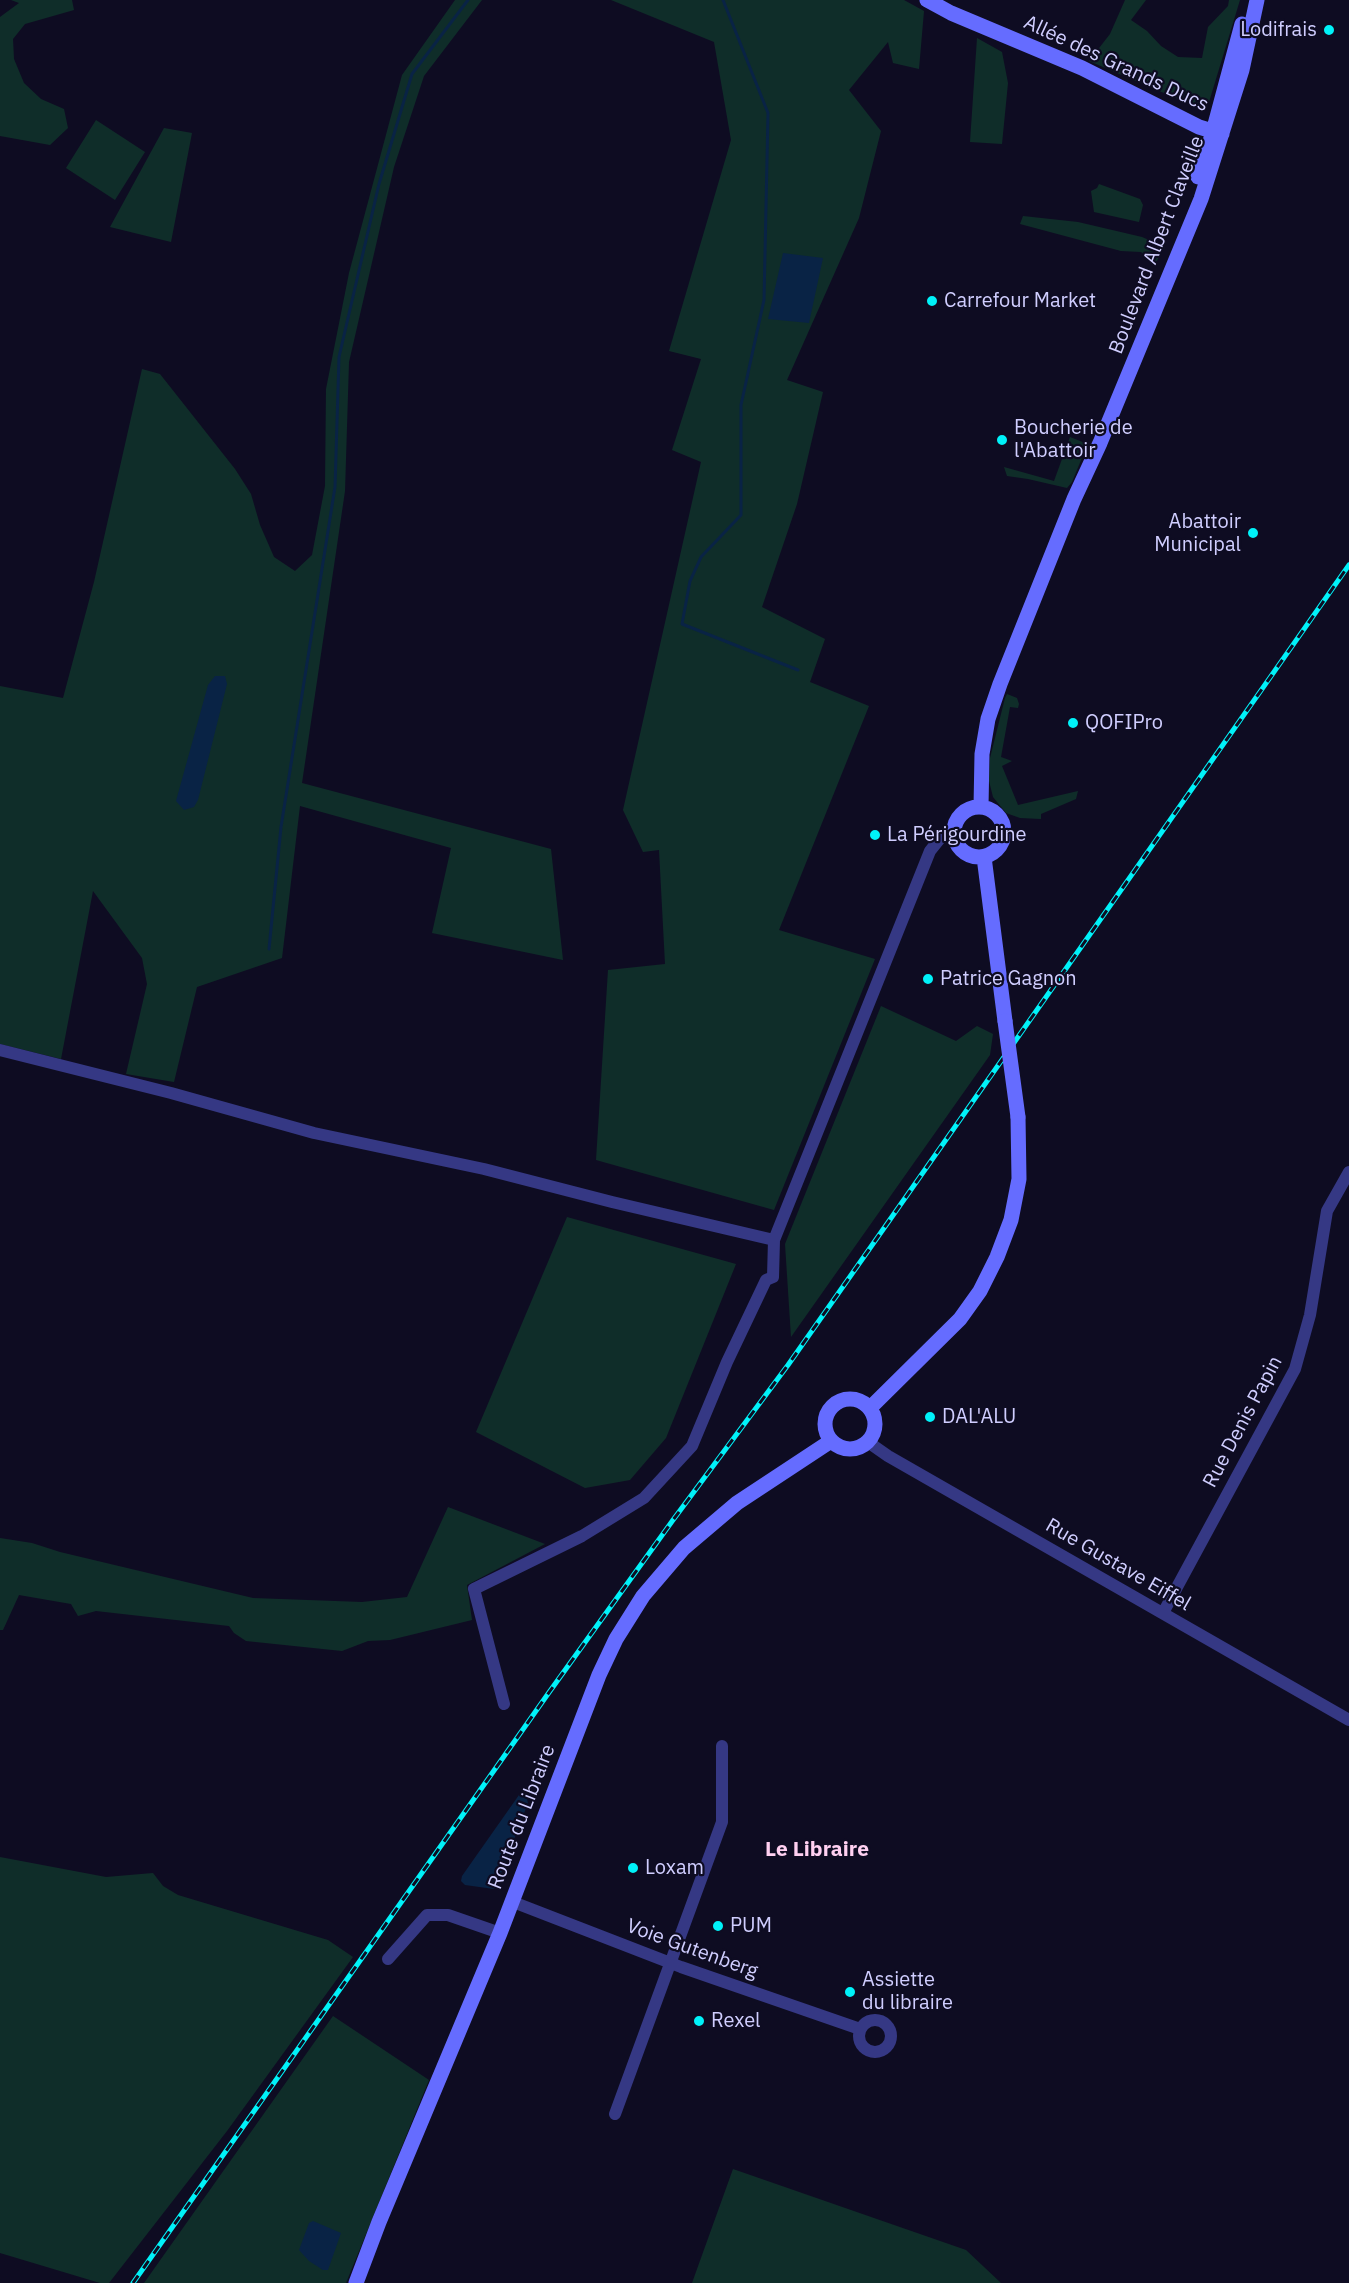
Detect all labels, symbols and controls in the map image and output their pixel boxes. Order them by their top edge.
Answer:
street label: Allée des Grands Ducs [1020,11,1212,117]
place label: Lodifrais [1240,18,1317,42]
marker: Lodifrais [1322,23,1336,37]
street label: Boulevard Albert Claveille [1104,133,1210,357]
place label: Carrefour Market [944,289,1096,313]
marker: Carrefour Market [925,294,939,308]
place label: Boucherie de l'Abattoir [1014,416,1133,463]
marker: Boucherie de l'Abattoir [995,433,1009,447]
place label: Abattoir Municipal [1154,510,1241,557]
marker: Abattoir Municipal [1246,526,1260,540]
place label: QOFIPro [1085,711,1163,735]
marker: QOFIPro [1066,716,1080,730]
place label: La Périgourdine [887,823,1027,847]
marker: La Périgourdine [868,828,882,842]
place label: Patrice Gagnon [940,967,1077,991]
marker: Patrice Gagnon [921,972,935,986]
street label: Rue Denis Papin [1198,1352,1288,1492]
place label: DAL'ALU [942,1405,1016,1429]
marker: DAL'ALU [923,1410,937,1424]
street label: Rue Gustave Eiffel [1041,1514,1195,1616]
street label: Route du Libraire [483,1741,561,1893]
district label: Le Libraire [765,1837,869,1863]
place label: Loxam [645,1856,704,1880]
marker: Loxam [626,1861,640,1875]
street label: Voie Gutenberg [623,1914,761,1984]
place label: PUM [730,1914,772,1938]
marker: PUM [711,1919,725,1933]
place label: Assiette du libraire [862,1968,953,2015]
marker: Assiette du libraire [843,1985,857,1999]
place label: Rexel [711,2009,761,2033]
marker: Rexel [692,2014,706,2028]

